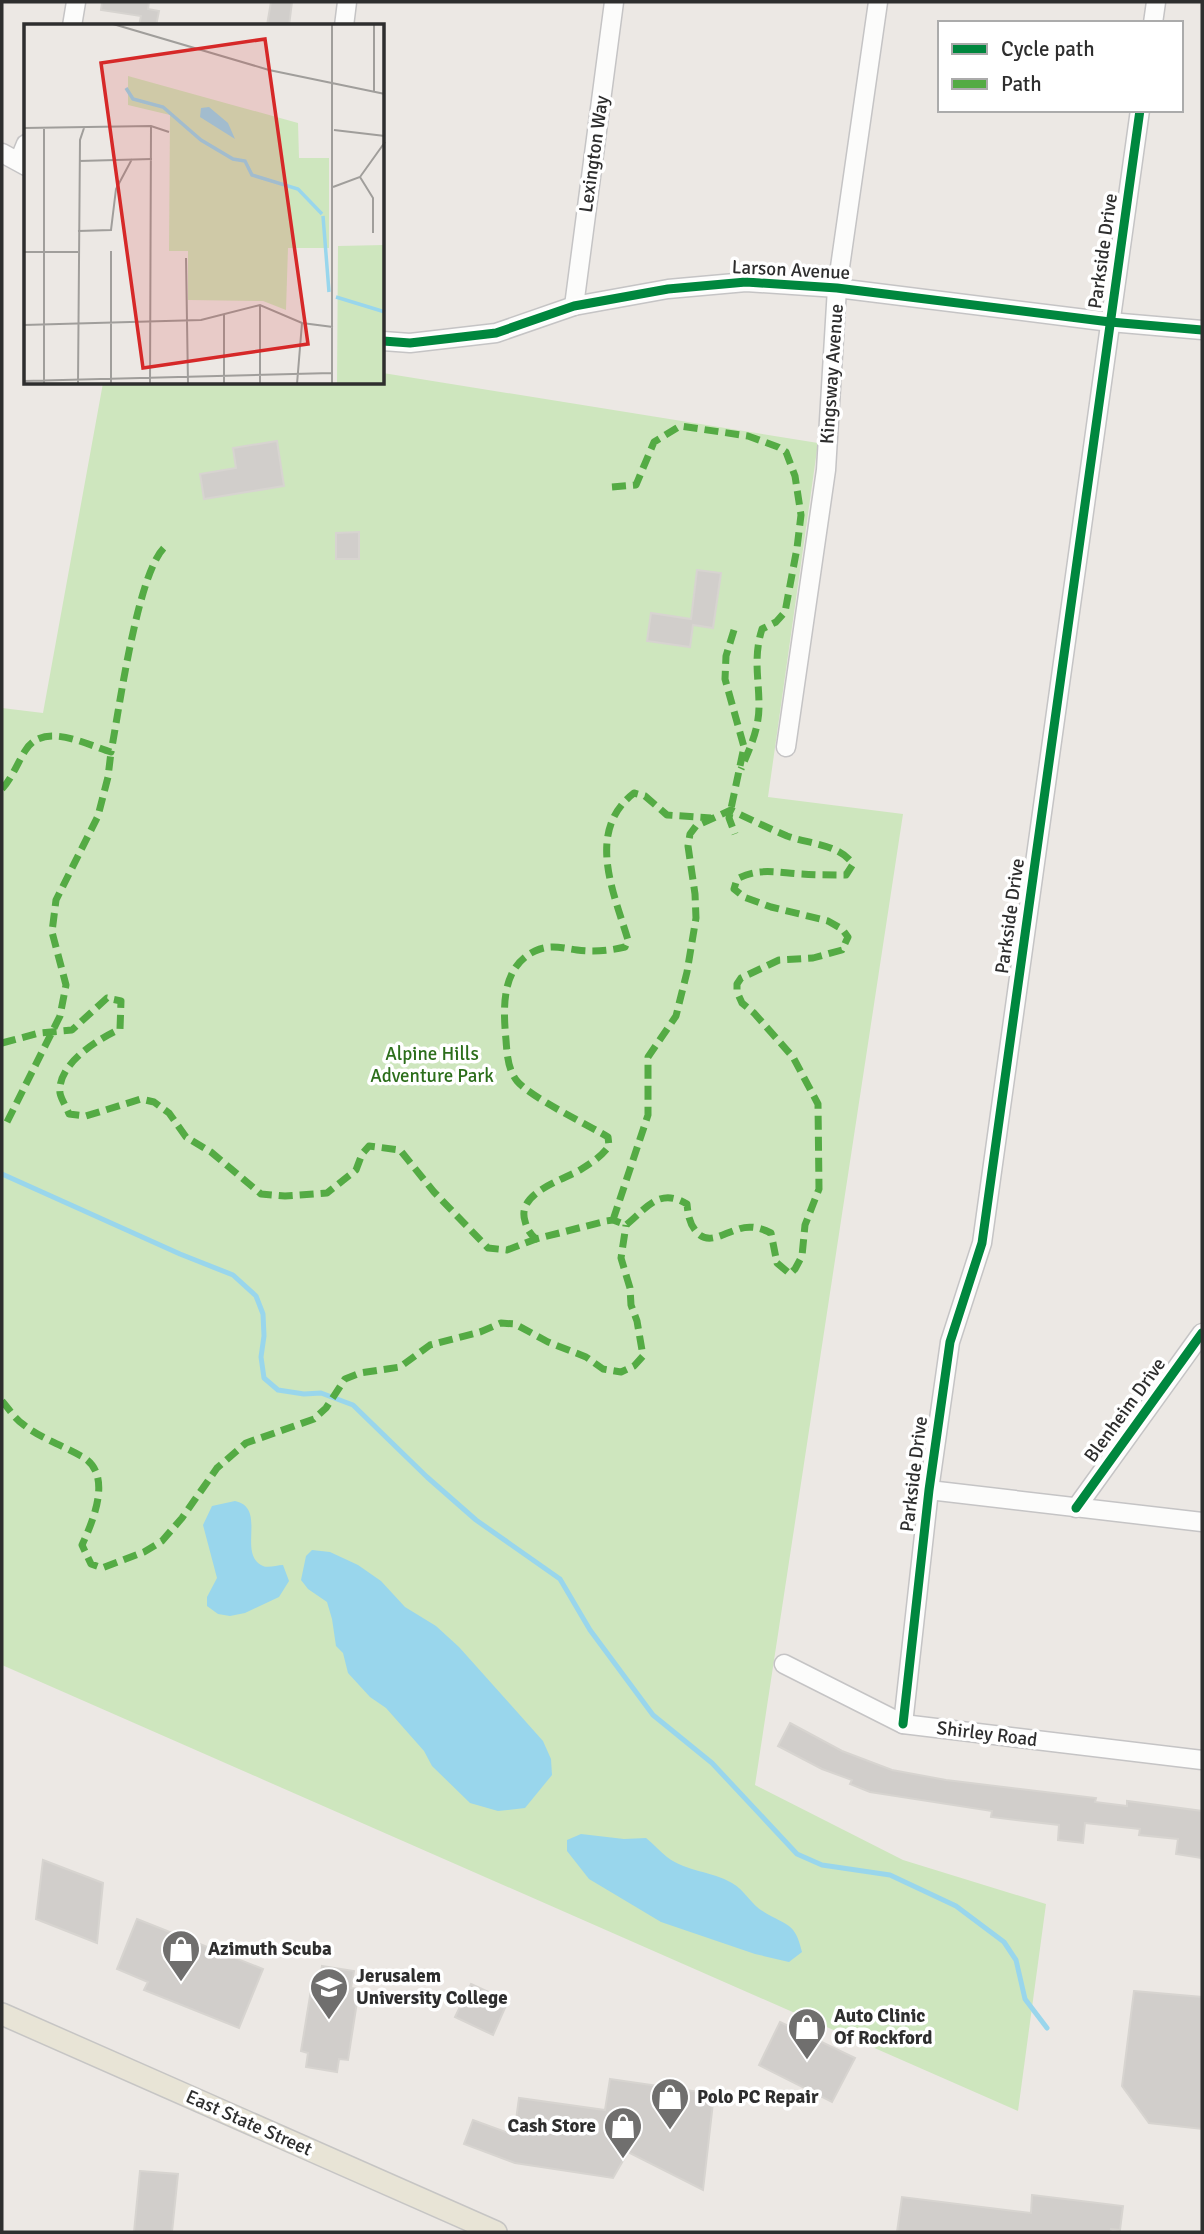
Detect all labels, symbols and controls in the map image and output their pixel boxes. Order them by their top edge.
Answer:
legend [938,21,1183,112]
inset map [24,24,385,385]
text: Cycle path [1001,36,1095,62]
text: Path [1001,71,1042,97]
street label: Lexington Way [574,94,614,214]
street label: Parkside Drive [1083,192,1123,310]
street label: Larson Avenue [731,255,851,285]
street label: Kingsway Avenue [815,303,849,445]
street label: Parkside Drive [990,857,1030,975]
park label: Alpine Hills Adventure Park [370,1042,494,1088]
street label: Blenheim Drive [1079,1353,1171,1467]
street label: Parkside Drive [895,1415,933,1533]
street label: Shirley Road [935,1716,1039,1752]
shop icon: Azimuth Scuba [160,1928,202,1983]
place label: Azimuth Scuba [208,1937,332,1961]
place label: Jerusalem University College [356,1964,508,2010]
school or university icon: Jerusalem University College [308,1966,350,2021]
place label: Auto Clinic Of Rockford [834,2004,932,2050]
shop icon: Auto Clinic Of Rockford [786,2006,828,2061]
shop icon: Polo PC Repair [649,2076,691,2131]
street label: East State Street [182,2084,316,2162]
place label: Polo PC Repair [697,2085,819,2109]
shop icon: Cash Store [602,2105,644,2160]
place label: Cash Store [508,2114,596,2138]

